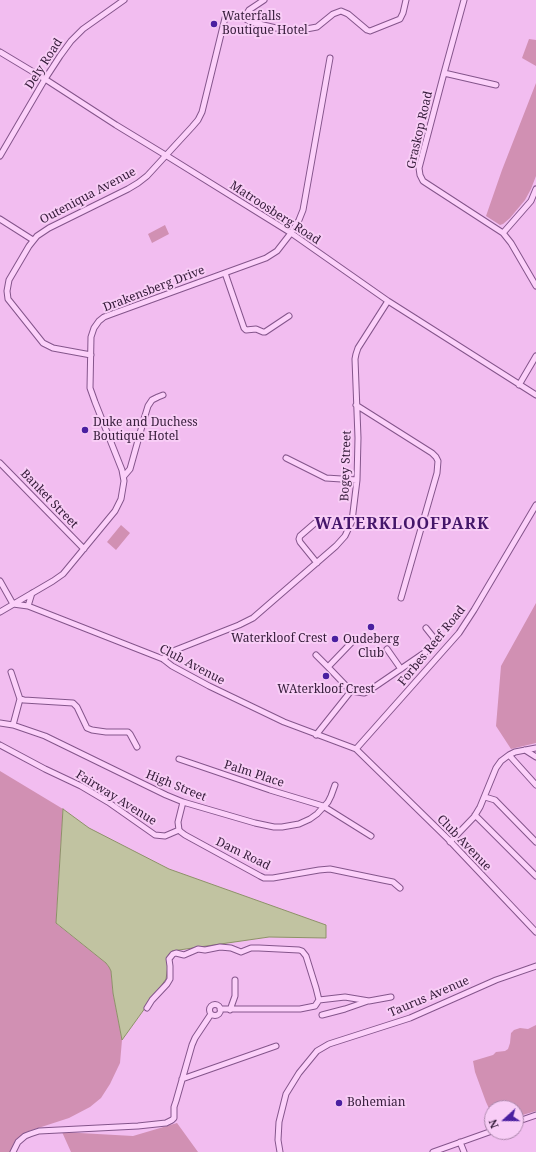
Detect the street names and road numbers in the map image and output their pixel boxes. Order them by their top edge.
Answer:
street label: Dely Road [22,36,66,92]
street label: Graskop Road [404,90,436,170]
street label: Outeniqua Avenue [38,165,138,227]
street label: Matroosberg Road [227,178,323,248]
street label: Drakensberg Drive [101,263,207,315]
street label: Bogey Street [338,430,354,502]
street label: Banket Street [17,467,81,531]
street label: Forbes Reef Road [395,603,469,689]
street label: Club Avenue [157,642,227,688]
street label: Palm Place [222,758,286,790]
street label: Fairway Avenue [73,767,159,829]
street label: High Street [144,767,208,805]
street label: Club Avenue [434,812,494,874]
street label: Dam Road [213,835,273,873]
street label: Taurus Avenue [387,974,471,1020]

